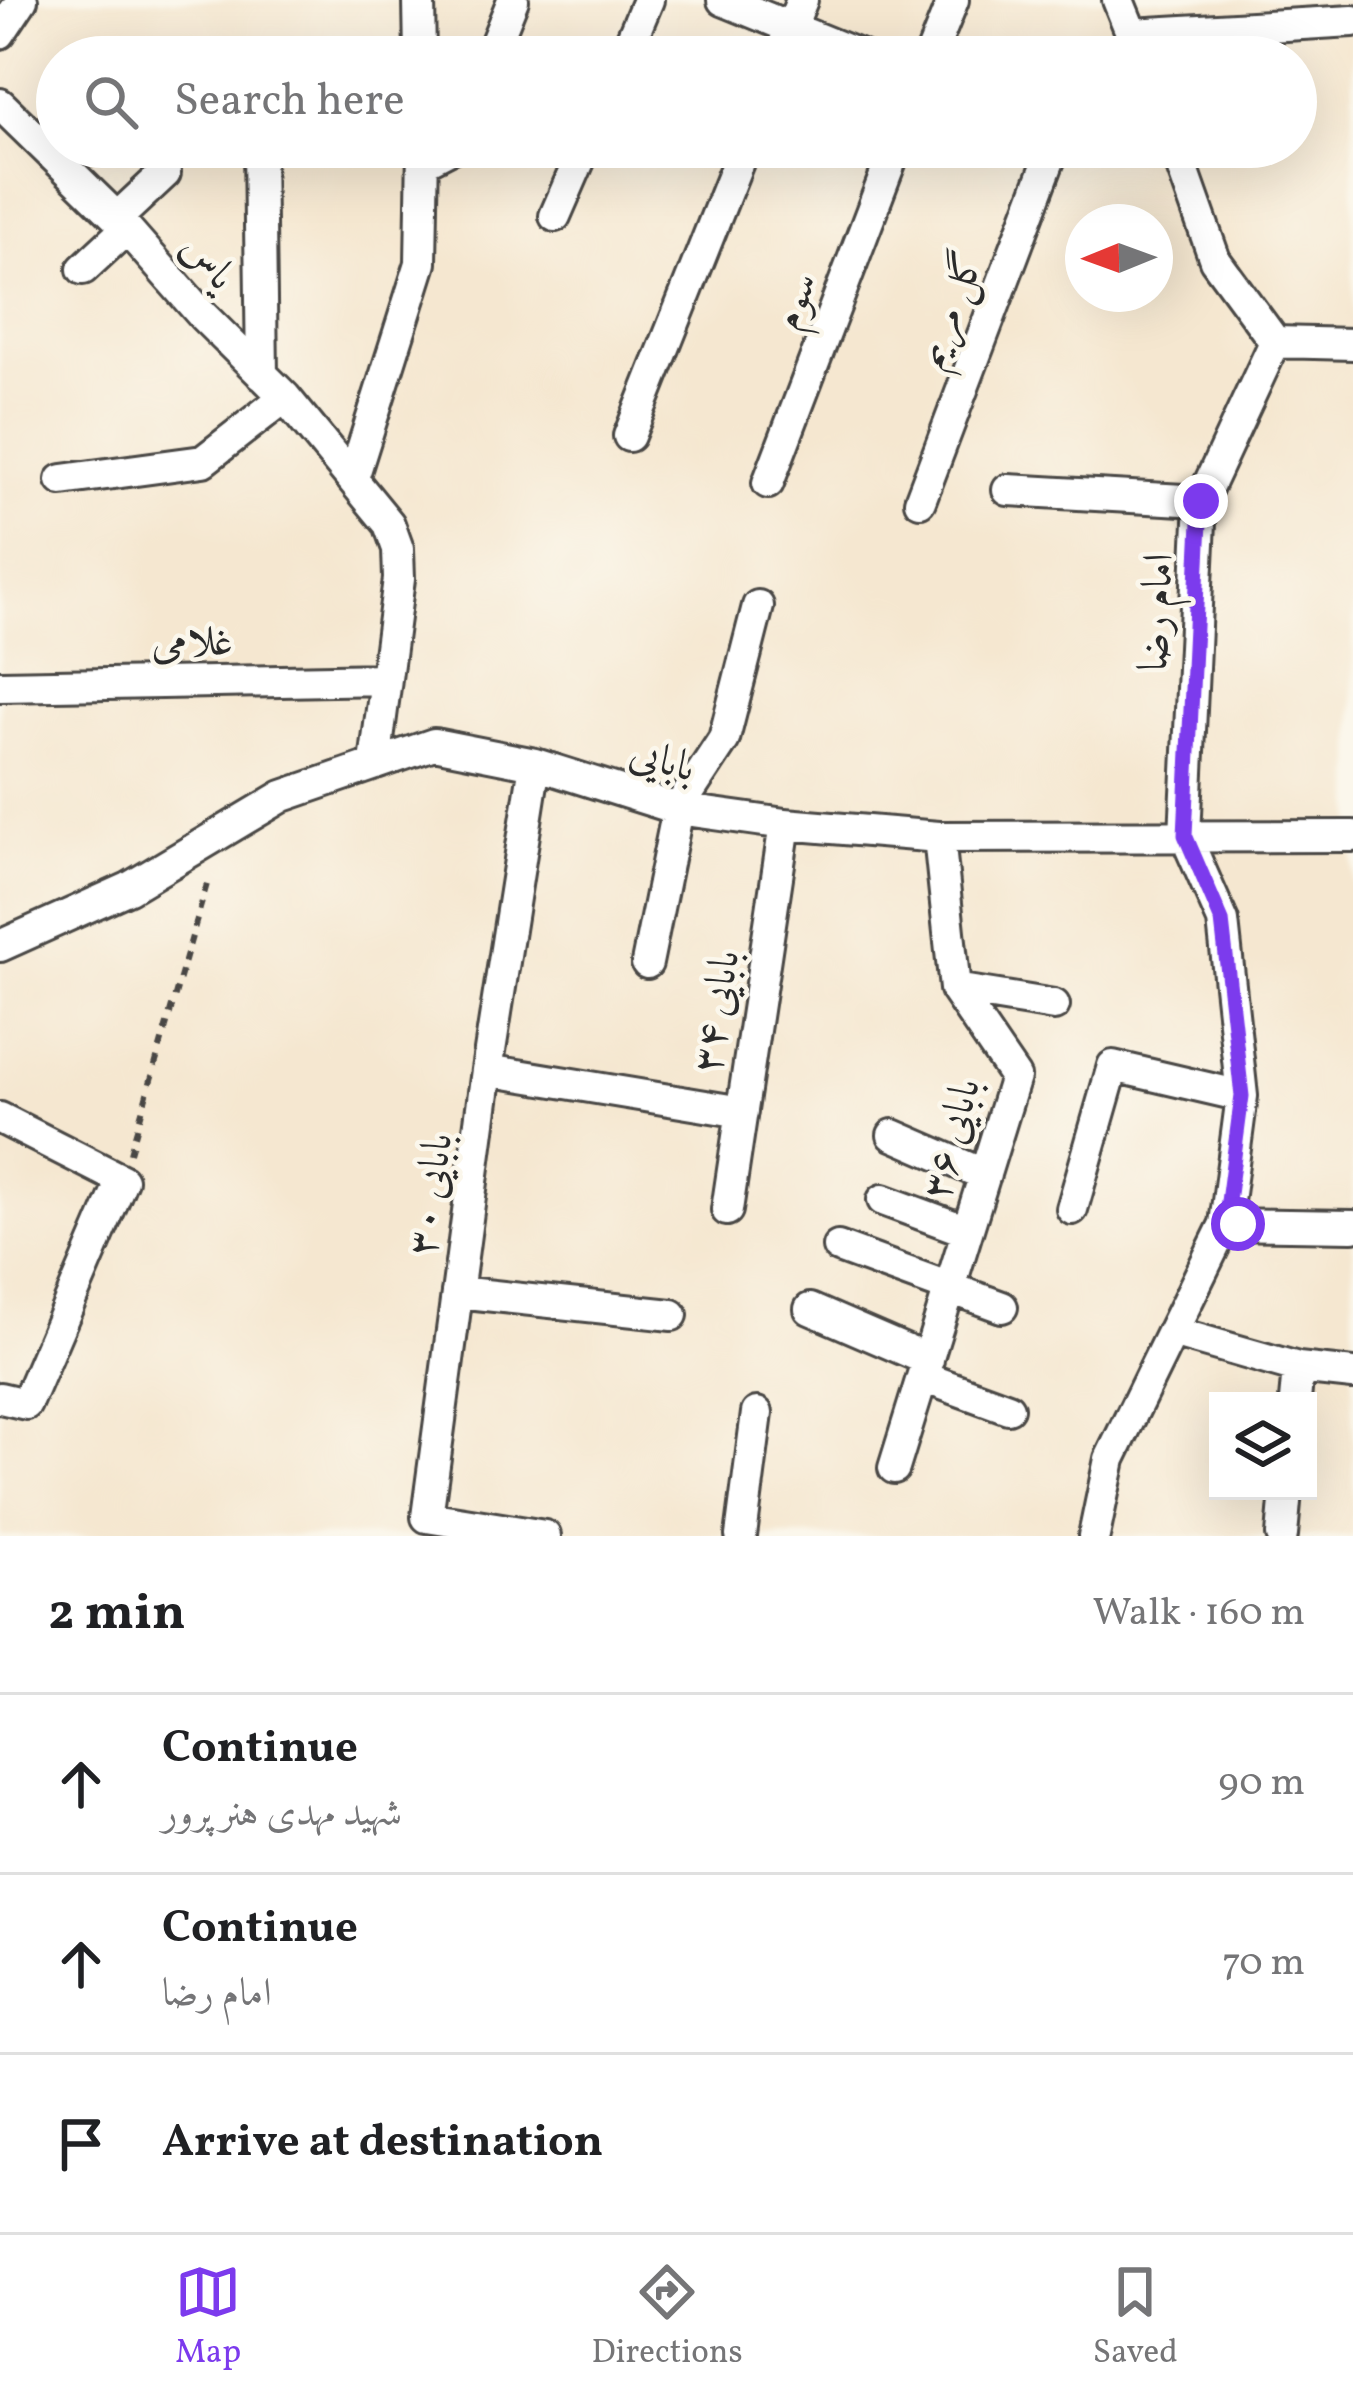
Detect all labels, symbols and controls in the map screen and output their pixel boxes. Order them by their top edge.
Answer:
search box [36,36,1317,168]
icon: search [78,69,144,135]
text: Search here [174,71,405,134]
north arrow [1065,204,1173,312]
street label: یاس [165,221,250,306]
street label: گل مریم [903,243,1004,379]
street label: سوم [759,264,838,340]
route end [1174,474,1228,528]
street label: امام رضا [1126,552,1194,673]
street label: غلامی [151,614,233,675]
street label: بابایی [622,725,701,799]
street label: بابایی ۳۴ [680,946,757,1077]
street label: بابایی ۳۶ [909,1072,998,1206]
street label: بابایی ۳۰ [395,1129,470,1260]
route start [1211,1197,1265,1251]
map controls [1209,1392,1317,1500]
button: layers [1209,1392,1317,1500]
text: 2 min [48,1579,186,1650]
text: Walk · 160 m [1092,1587,1305,1641]
text: Continue [162,1718,358,1781]
icon: ahead [48,1751,114,1817]
text: 90 m [1218,1757,1305,1811]
text: شهید مهدی هنر پرور [162,1788,402,1842]
text: Continue [162,1898,358,1961]
icon: ahead [48,1931,114,1997]
text: 70 m [1222,1937,1305,1991]
text: امام رضا [162,1968,272,2022]
icon: arrive [48,2111,114,2177]
text: Arrive at destination [162,2112,603,2175]
tab: Map [175,2259,241,2377]
tab: Directions [591,2259,743,2377]
tab: Saved [1093,2259,1178,2377]

